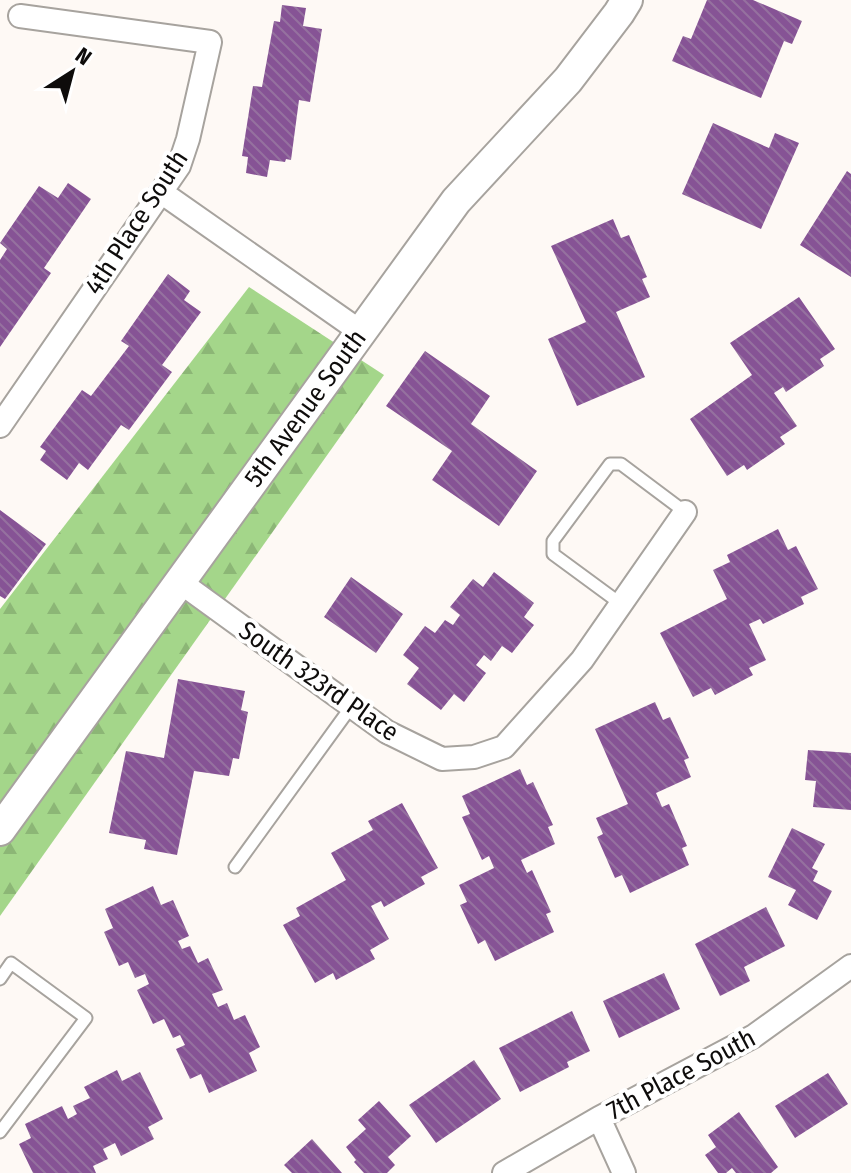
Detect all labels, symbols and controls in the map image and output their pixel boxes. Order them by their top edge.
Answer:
north arrow [32,32,112,112]
text: N [70,41,97,71]
street label: 4th Place South [78,144,195,300]
street label: 5th Avenue South [238,324,373,493]
street label: South 323rd Place [233,615,405,748]
street label: 7th Place South [602,1022,761,1127]

